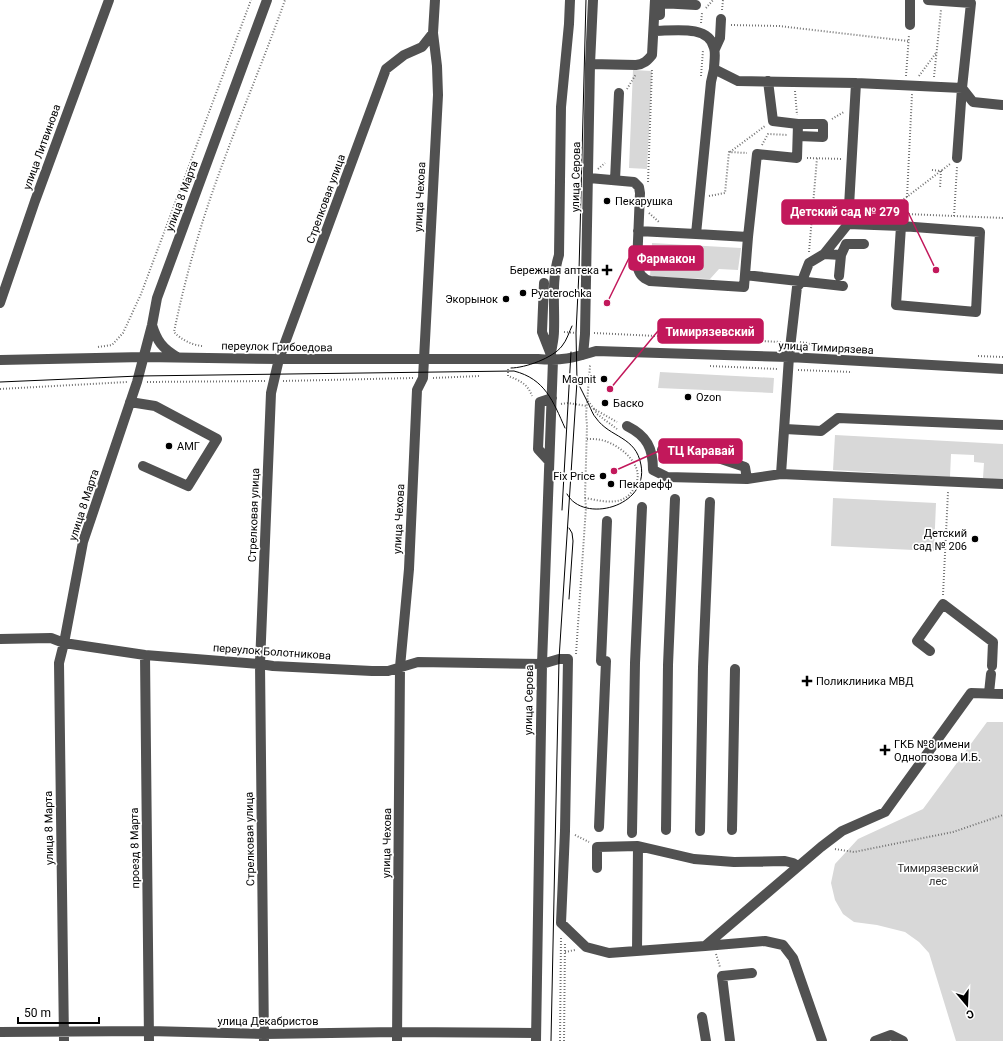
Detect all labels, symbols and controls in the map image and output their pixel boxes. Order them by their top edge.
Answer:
street label: улица Литвинова [21,103,63,191]
street label: улица Серова [569,142,583,212]
street label: Стрелковая улица [304,153,348,245]
street label: улица 8 Марта [163,159,201,233]
street label: улица Чехова [412,162,428,232]
place label: Пекарушка [615,195,673,208]
marker: Пекарушка [602,196,612,206]
callout: Детский сад № 279 [782,200,908,224]
text: Детский сад № 279 [790,205,900,219]
callout: Фармакон [629,246,703,270]
text: Фармакон [637,252,695,266]
place label: Бережная аптека [510,264,599,277]
marker: Бережная аптека [602,265,612,275]
place label: Pyaterochka [531,287,592,300]
marker: Pyaterochka [518,288,528,298]
place label: Экорынок [445,293,498,306]
marker: Экорынок [501,294,511,304]
callout: Тимирязевский [658,319,763,343]
text: Тимирязевский [665,325,755,339]
street label: улица Тимирязева [778,339,874,357]
street label: переулок Грибоедова [221,340,333,354]
place label: Magnit [562,373,596,386]
marker: Magnit [599,374,609,384]
place label: Ozon [696,391,721,404]
marker: Ozon [683,392,693,402]
place label: Баско [613,397,644,410]
marker: Баско [600,398,610,408]
callout: ТЦ Каравай [659,439,742,463]
place label: АМГ [177,440,200,453]
marker: АМГ [164,441,174,451]
text: ТЦ Каравай [668,444,735,458]
street label: улица 8 Марта [66,468,102,542]
street label: Стрелковая улица [246,468,262,562]
place label: Fix Price [553,470,595,483]
marker: Fix Price [598,471,608,481]
place label: Пекарефф [619,478,673,491]
marker: Пекарефф [606,479,616,489]
street label: улица Чехова [391,484,407,554]
place label: Детский сад № 206 [913,527,967,553]
marker: Детский сад № 206 [970,534,980,544]
street label: переулок Болотникова [212,641,332,663]
street label: улица Серова [522,665,536,735]
marker: Поликлиника МВД [801,675,813,687]
place label: Поликлиника МВД [816,675,913,688]
place label: ГКБ №8 имени Однопозова И.Б. [894,738,981,764]
marker: ГКБ №8 имени Однопозова И.Б. [879,744,891,756]
street label: улица 8 Марта [42,791,56,865]
street label: Стрелковая улица [243,792,257,886]
street label: проезд 8 Марта [128,807,142,889]
street label: улица Чехова [380,808,394,878]
park label: Тимирязевский лес [897,862,979,888]
north arrow [947,985,987,1025]
scale bar [18,999,99,1025]
text: 50 m [24,1006,51,1020]
text: С [965,1007,976,1021]
street label: улица Декабристов [218,1015,318,1028]

